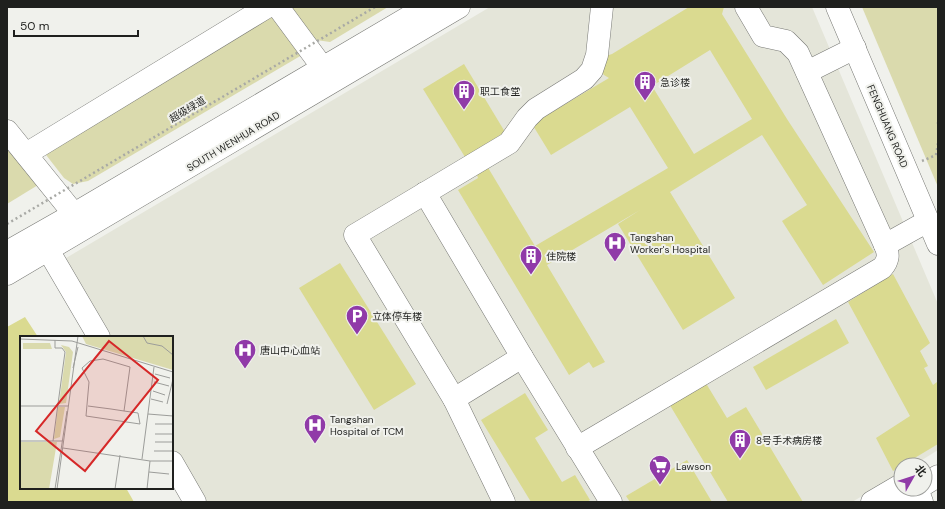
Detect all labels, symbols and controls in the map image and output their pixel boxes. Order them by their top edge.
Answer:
scale bar [14,12,138,38]
text: 50 m [20,18,49,34]
building icon: 急诊楼 [632,69,658,102]
place label: 急诊楼 [660,76,690,89]
building icon: 职工食堂 [451,78,477,111]
street label: FENGHUANG ROAD [864,83,911,170]
place label: 职工食堂 [480,85,520,98]
street label: 超级绿道 [167,94,208,125]
street label: SOUTH WENHUA ROAD [184,108,282,174]
hospital icon: Tangshan Worker's Hospital [602,230,628,263]
place label: Tangshan Worker's Hospital [630,231,710,256]
building icon: 住院楼 [518,243,544,276]
place label: 住院楼 [546,250,576,263]
parking icon: 立体停车楼 [344,303,370,336]
place label: 立体停车楼 [372,310,422,323]
inset map [20,336,173,489]
hospital icon: 唐山中心血站 [232,337,258,370]
place label: 唐山中心血站 [260,344,320,357]
hospital icon: Tangshan Hospital of TCM [302,412,328,445]
place label: Tangshan Hospital of TCM [330,413,404,438]
building icon: 8号手术病房楼 [727,427,753,460]
place label: 8号手术病房楼 [756,434,822,447]
supermarket icon: Lawson [647,453,673,486]
north arrow [893,457,933,497]
place label: Lawson [676,460,711,473]
text: 北 [912,462,930,479]

